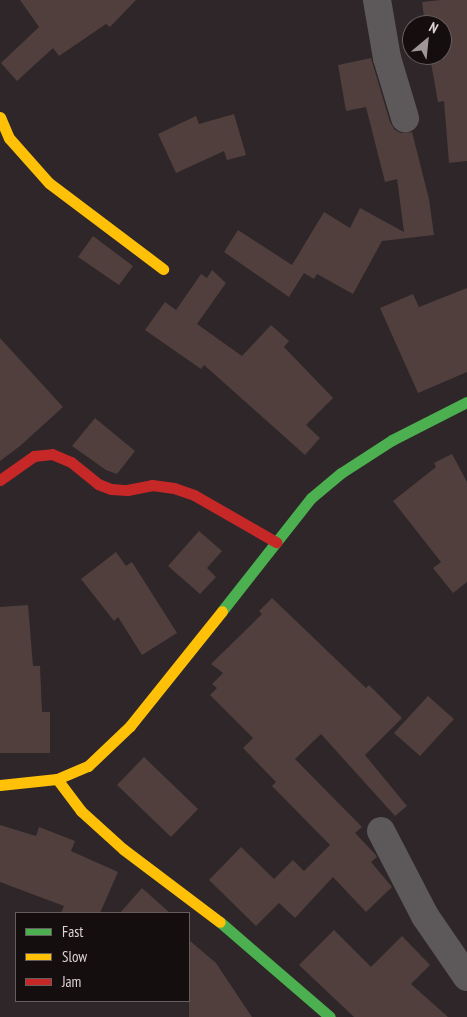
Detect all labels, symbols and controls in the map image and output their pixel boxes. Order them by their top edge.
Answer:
north arrow [402,15,452,65]
text: N [426,18,441,37]
legend [15,912,190,1002]
text: Fast [62,922,83,941]
text: Slow [62,947,87,966]
text: Jam [62,972,81,991]

